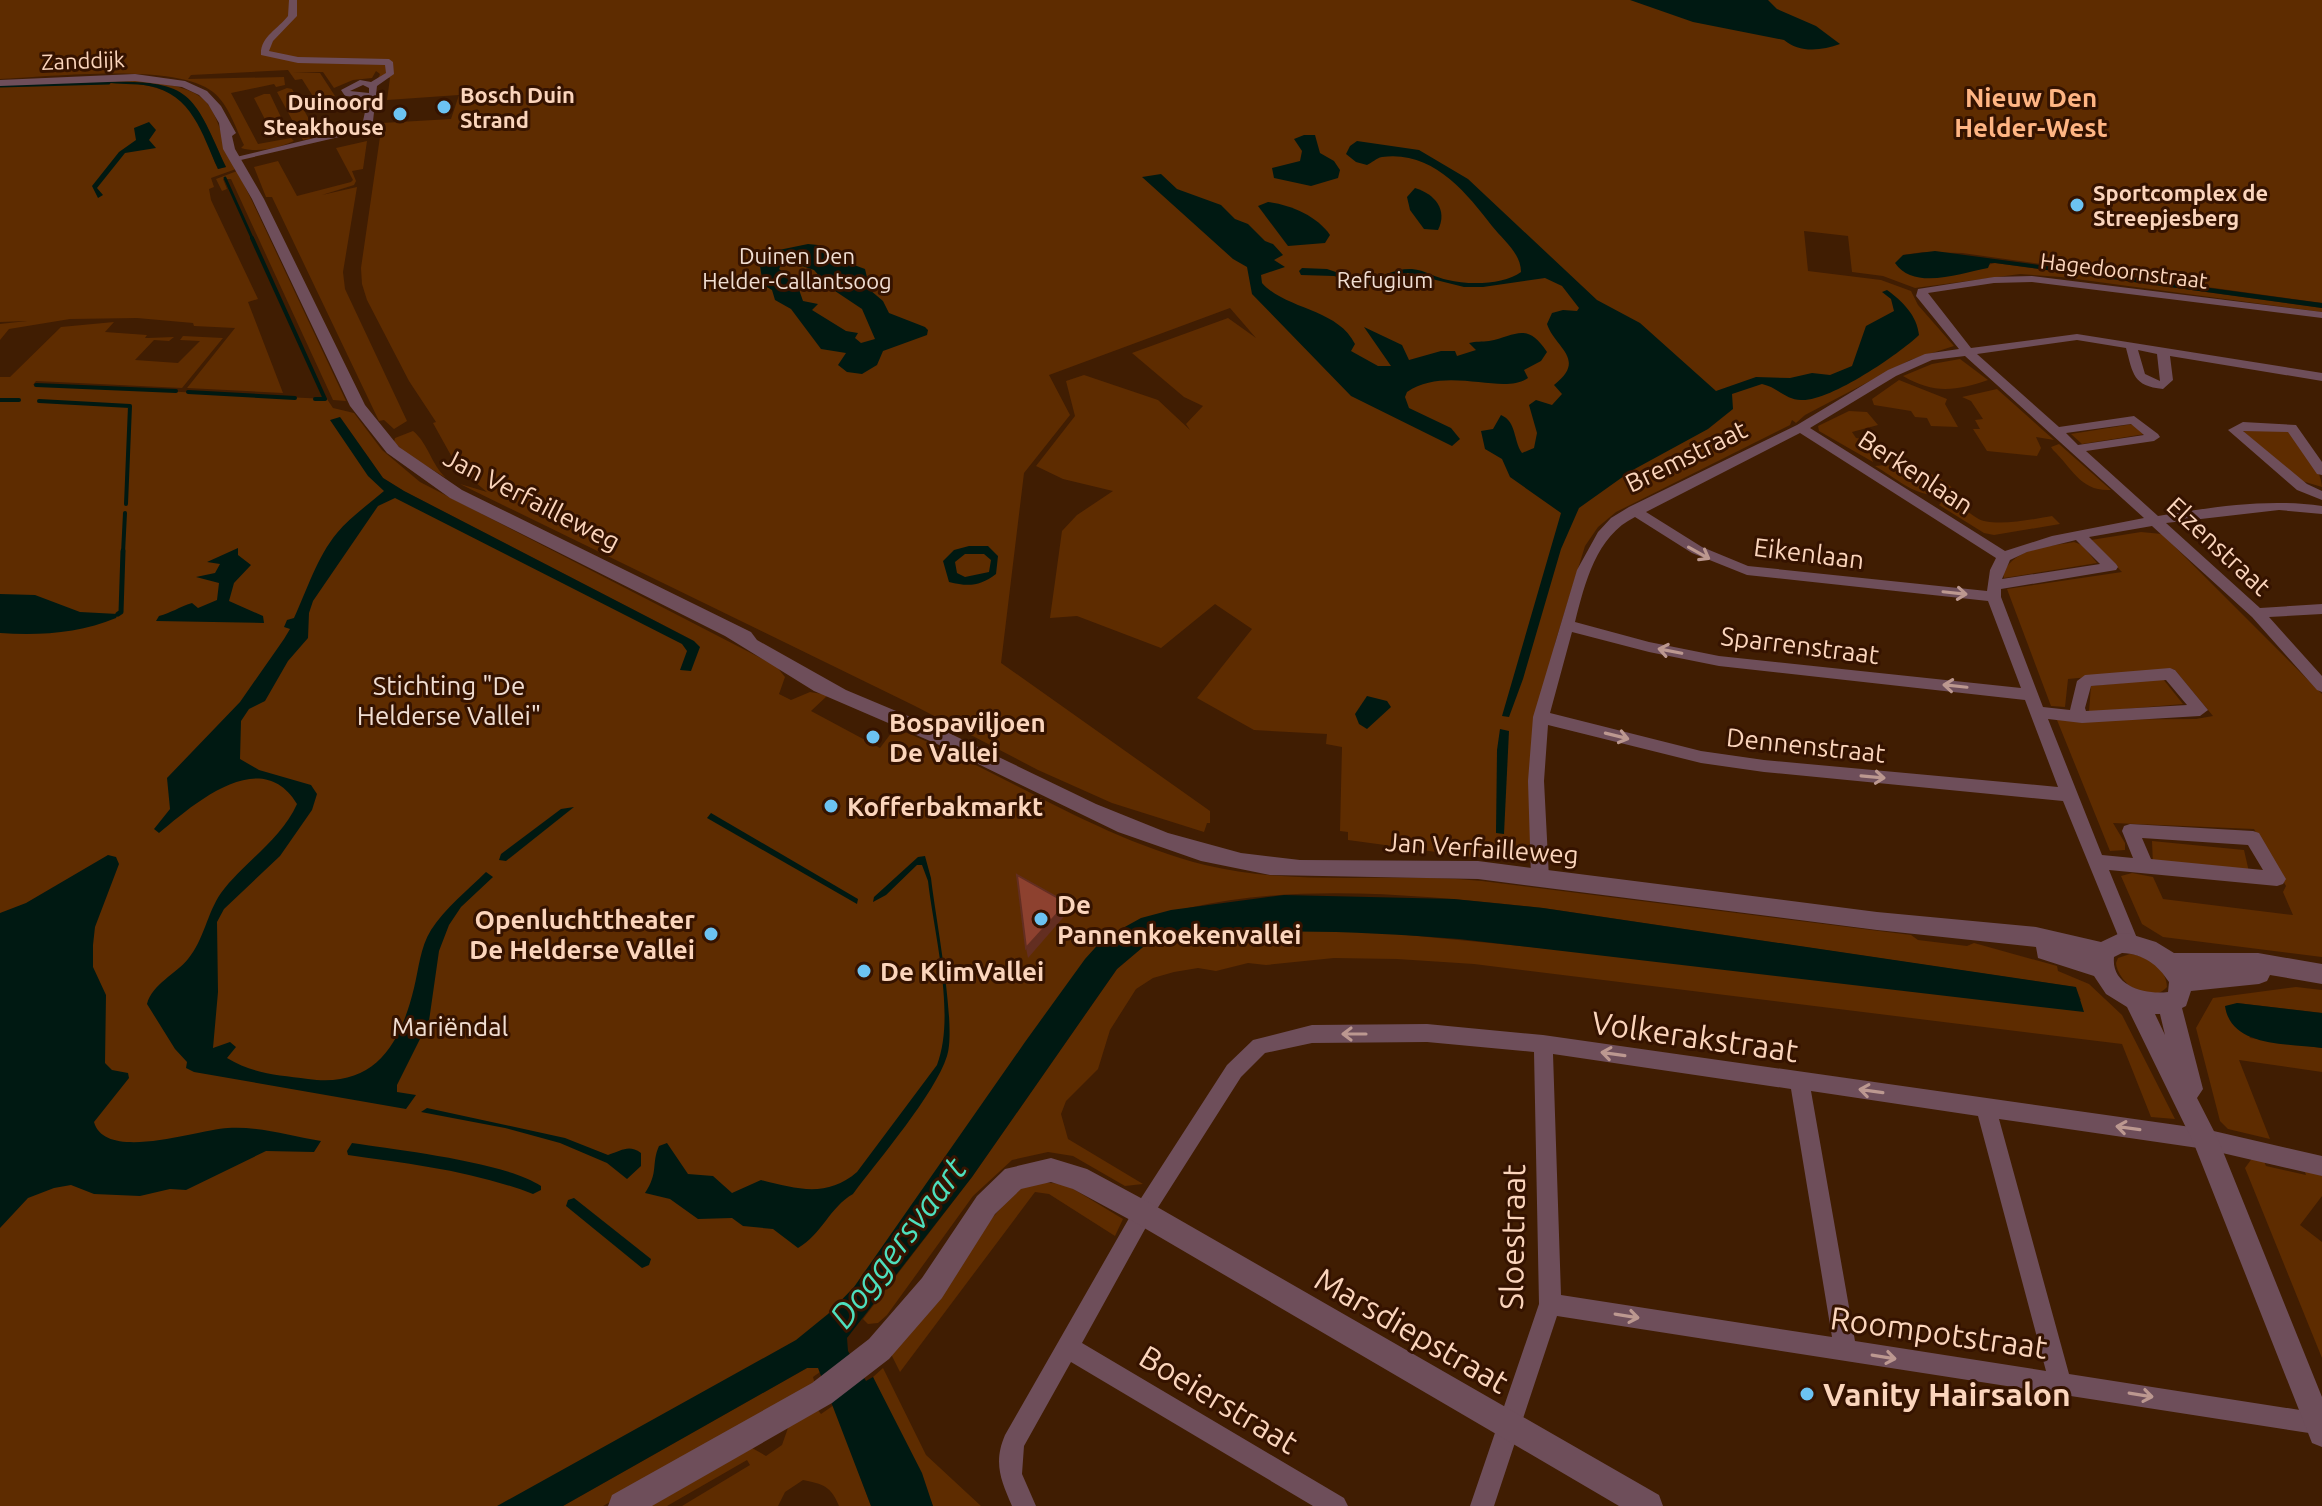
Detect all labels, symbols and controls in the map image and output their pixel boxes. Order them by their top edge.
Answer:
street label: Zanddijk [41,46,125,74]
place label: Bosch Duin Strand [460,82,575,132]
district label: Nieuw Den Helder-West [1954,83,2108,142]
place label: Duinoord Steakhouse [263,89,384,139]
marker: Bosch Duin Strand [435,98,453,116]
marker: Duinoord Steakhouse [391,105,409,123]
place label: Sportcomplex de Streepjesberg [2093,180,2268,230]
marker: Sportcomplex de Streepjesberg [2068,196,2086,214]
park label: Duinen Den Helder-Callantsoog [702,243,892,293]
street label: Hagedoornstraat [2039,247,2210,293]
park label: Refugium [1337,267,1433,292]
street label: Bremstraat [1621,414,1751,498]
street label: Berkenlaan [1853,424,1979,520]
street label: Jan Verfailleweg [439,442,625,556]
street label: Elzenstraat [2161,491,2277,601]
street label: Eikenlaan [1752,532,1866,574]
one-way arrow [1687,546,1711,561]
one-way arrow [1941,586,1968,601]
street label: Sparrenstraat [1719,621,1881,669]
one-way arrow [1657,643,1683,658]
park label: Stichting "De Helderse Vallei" [357,671,541,730]
one-way arrow [1942,679,1969,694]
place label: Bospaviljoen De Vallei [889,708,1046,767]
street label: Dennenstraat [1725,722,1887,768]
marker: Bospaviljoen De Vallei [864,728,882,746]
one-way arrow [1603,729,1629,744]
one-way arrow [1859,769,1886,784]
place label: Kofferbakmarkt [847,792,1043,821]
marker: Kofferbakmarkt [822,797,840,815]
street label: Jan Verfailleweg [1384,827,1580,869]
place label: De Pannenkoekenvallei [1057,890,1302,949]
place label: Openluchttheater De Helderse Vallei [469,905,695,964]
marker: De Pannenkoekenvallei [1032,910,1050,928]
marker: Openluchttheater De Helderse Vallei [702,925,720,943]
place label: De KlimVallei [880,957,1044,986]
marker: De KlimVallei [855,962,873,980]
street label: Volkerakstraat [1589,1004,1801,1068]
park label: Mariëndal [392,1012,509,1041]
one-way arrow [1341,1026,1368,1042]
one-way arrow [1601,1046,1626,1061]
one-way arrow [1859,1083,1884,1098]
one-way arrow [2116,1120,2141,1135]
water label: Doggersvaart [821,1149,974,1334]
street label: Sloestraat [1493,1163,1531,1310]
street label: Marsdiepstraat [1309,1260,1515,1400]
street label: Roompotstraat [1828,1299,2050,1365]
one-way arrow [1614,1309,1639,1324]
street label: Boeierstraat [1133,1338,1305,1461]
one-way arrow [1871,1350,1896,1365]
place label: Vanity Hairsalon [1823,1376,2071,1412]
marker: Vanity Hairsalon [1798,1385,1816,1403]
one-way arrow [2128,1389,2153,1404]

